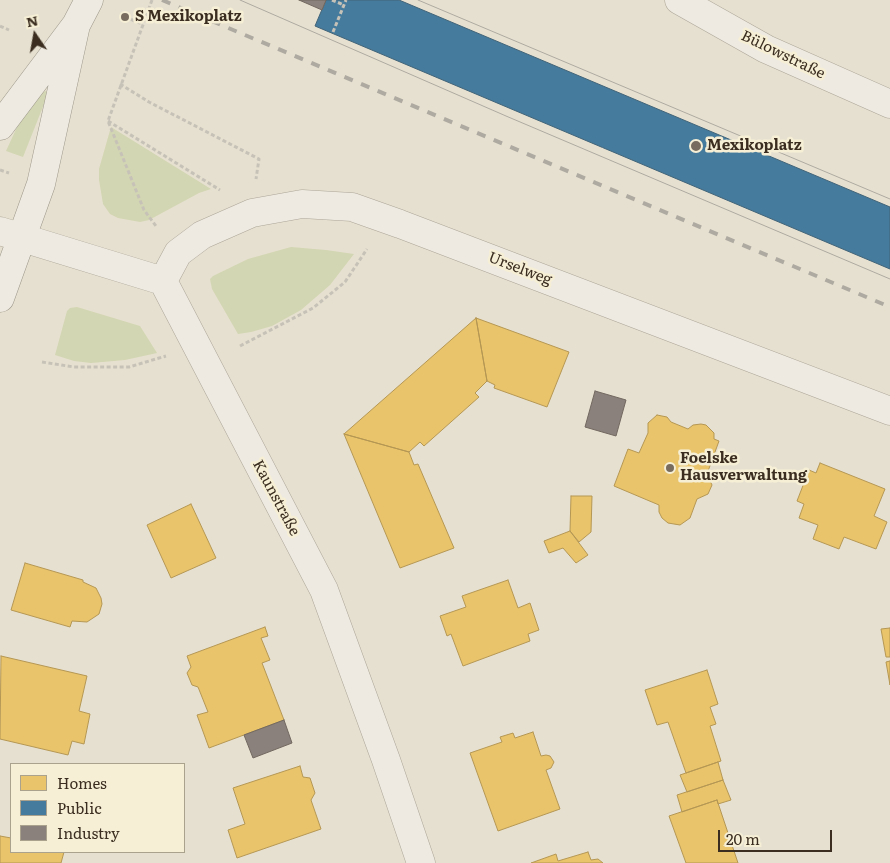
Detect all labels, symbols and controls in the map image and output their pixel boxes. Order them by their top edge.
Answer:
place label: S Mexikoplatz [135,8,242,26]
text: N [24,9,40,31]
north arrow [10,10,60,60]
marker: S Mexikoplatz [119,11,131,23]
street label: Bülowstraße [738,27,828,83]
place label: Mexikoplatz [707,137,802,155]
marker: Mexikoplatz [689,139,703,153]
street label: Urselweg [486,249,554,289]
place label: Foelske Hausverwaltung [680,450,807,485]
street label: Kaunstraße [248,457,304,539]
marker: Foelske Hausverwaltung [664,462,676,474]
legend [10,763,185,853]
text: Homes [57,771,107,794]
text: Public [57,796,102,819]
scale bar [720,820,834,852]
text: Industry [57,821,120,844]
text: 20 m [726,827,760,850]

